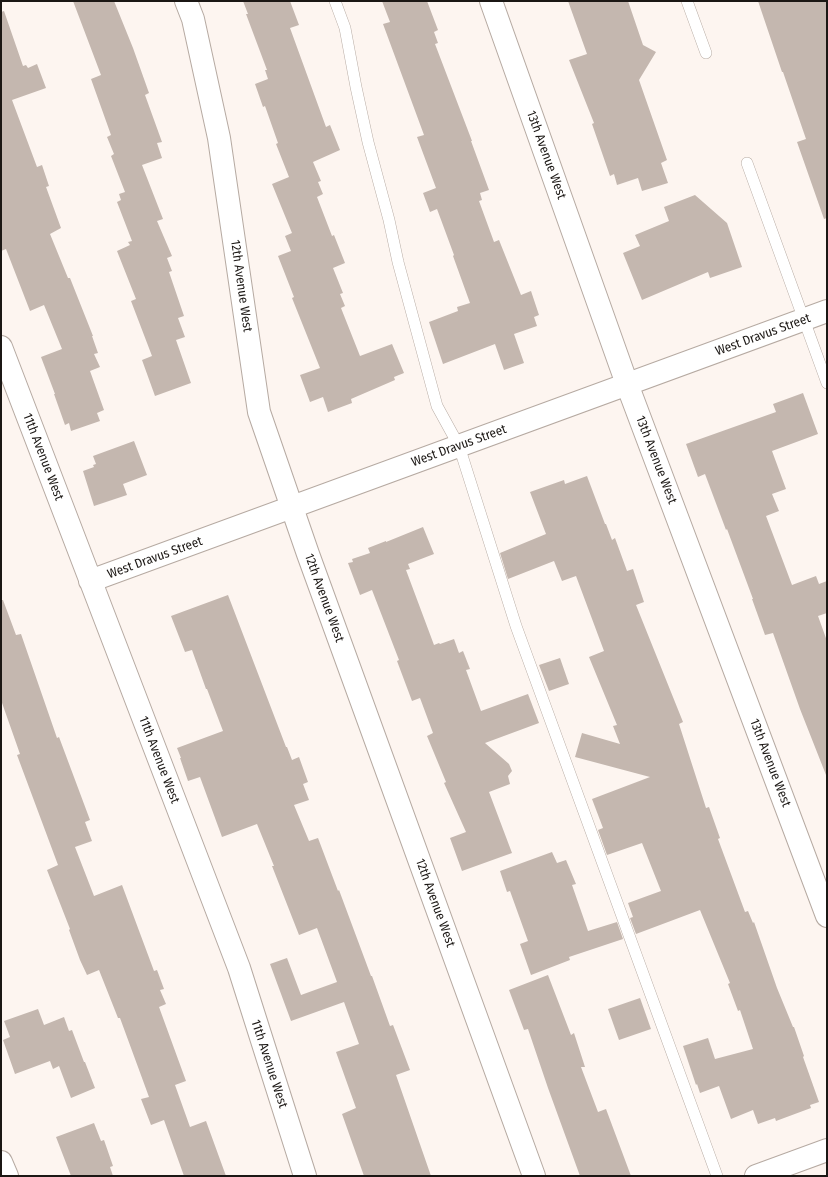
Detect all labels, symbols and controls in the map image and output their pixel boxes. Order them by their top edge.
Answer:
street label: 13th Avenue West [523,109,569,201]
street label: 12th Avenue West [227,239,255,333]
street label: West Dravus Street [713,311,813,359]
street label: 11th Avenue West [19,411,67,503]
street label: 13th Avenue West [632,414,680,506]
street label: West Dravus Street [409,422,509,470]
street label: West Dravus Street [105,534,205,582]
street label: 12th Avenue West [301,552,347,644]
street label: 11th Avenue West [135,714,183,806]
street label: 13th Avenue West [746,717,794,809]
street label: 12th Avenue West [412,857,458,949]
street label: 11th Avenue West [247,1018,291,1110]

